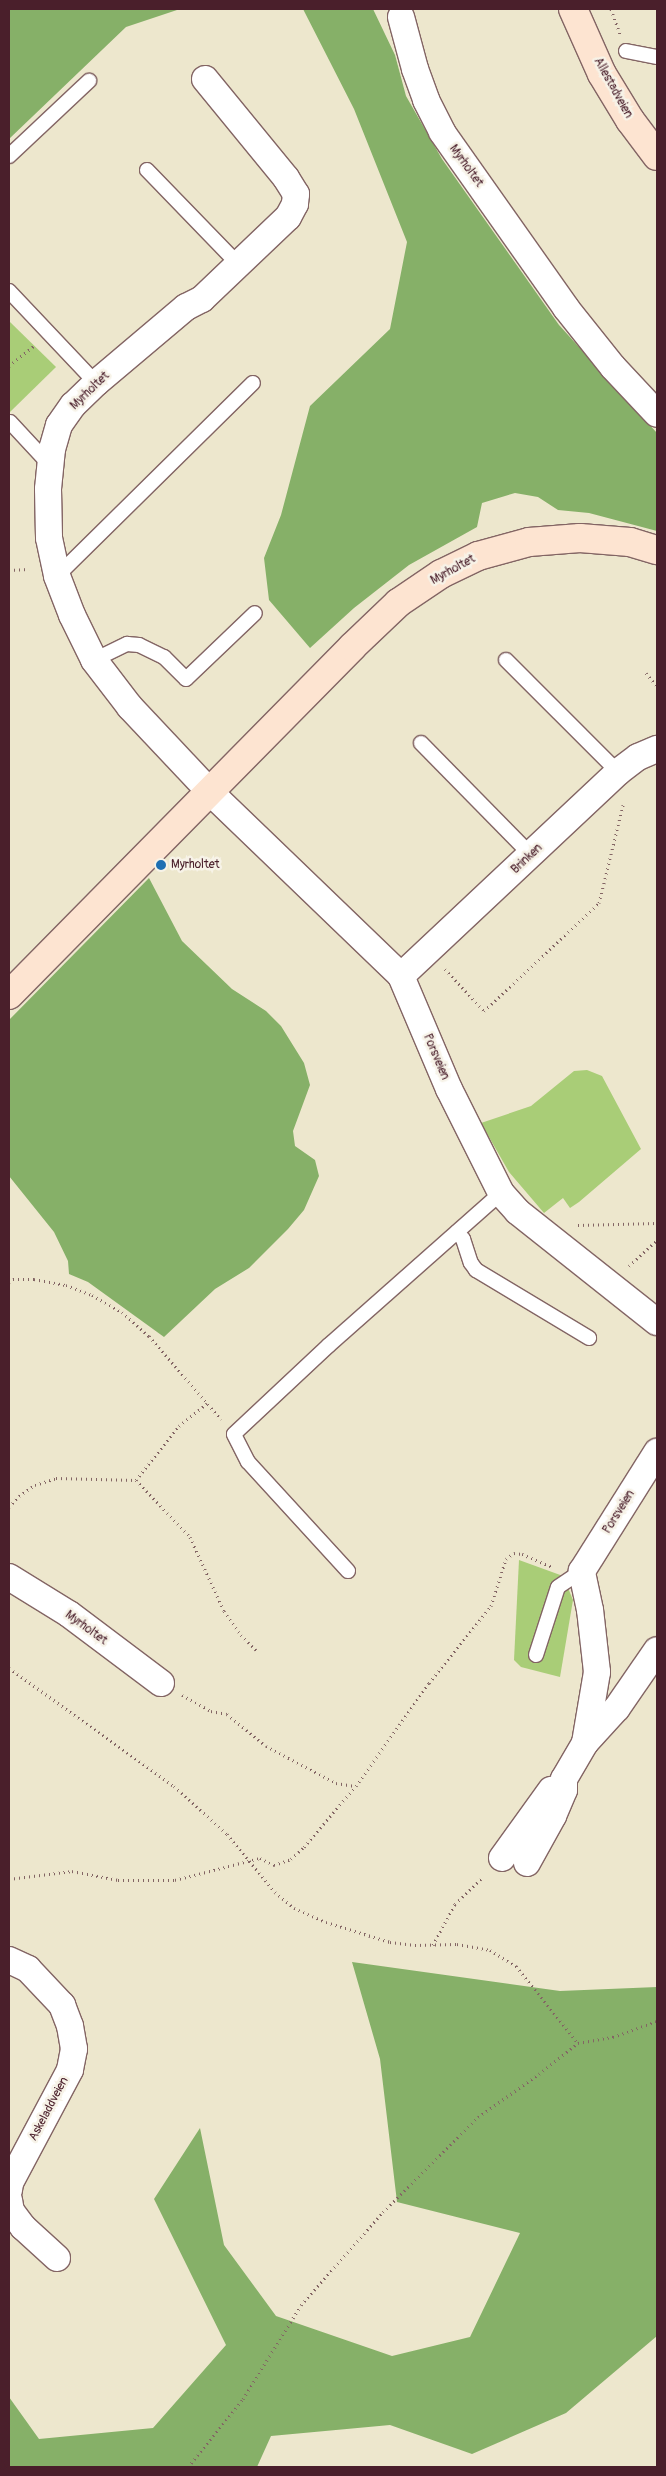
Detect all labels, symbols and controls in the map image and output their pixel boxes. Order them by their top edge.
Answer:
street label: Allestadveien [590,55,636,121]
street label: Myrholtet [446,142,486,190]
street label: Myrholtet [68,369,112,413]
street label: Myrholtet [428,552,478,588]
street label: Brinken [508,841,546,877]
place label: Myrholtet [171,858,220,872]
marker: Myrholtet [155,859,167,871]
street label: Porsveien [420,1032,452,1082]
street label: Porsveien [600,1488,638,1536]
street label: Myrholtet [62,1608,110,1648]
street label: Askeladdveien [26,2075,72,2143]

